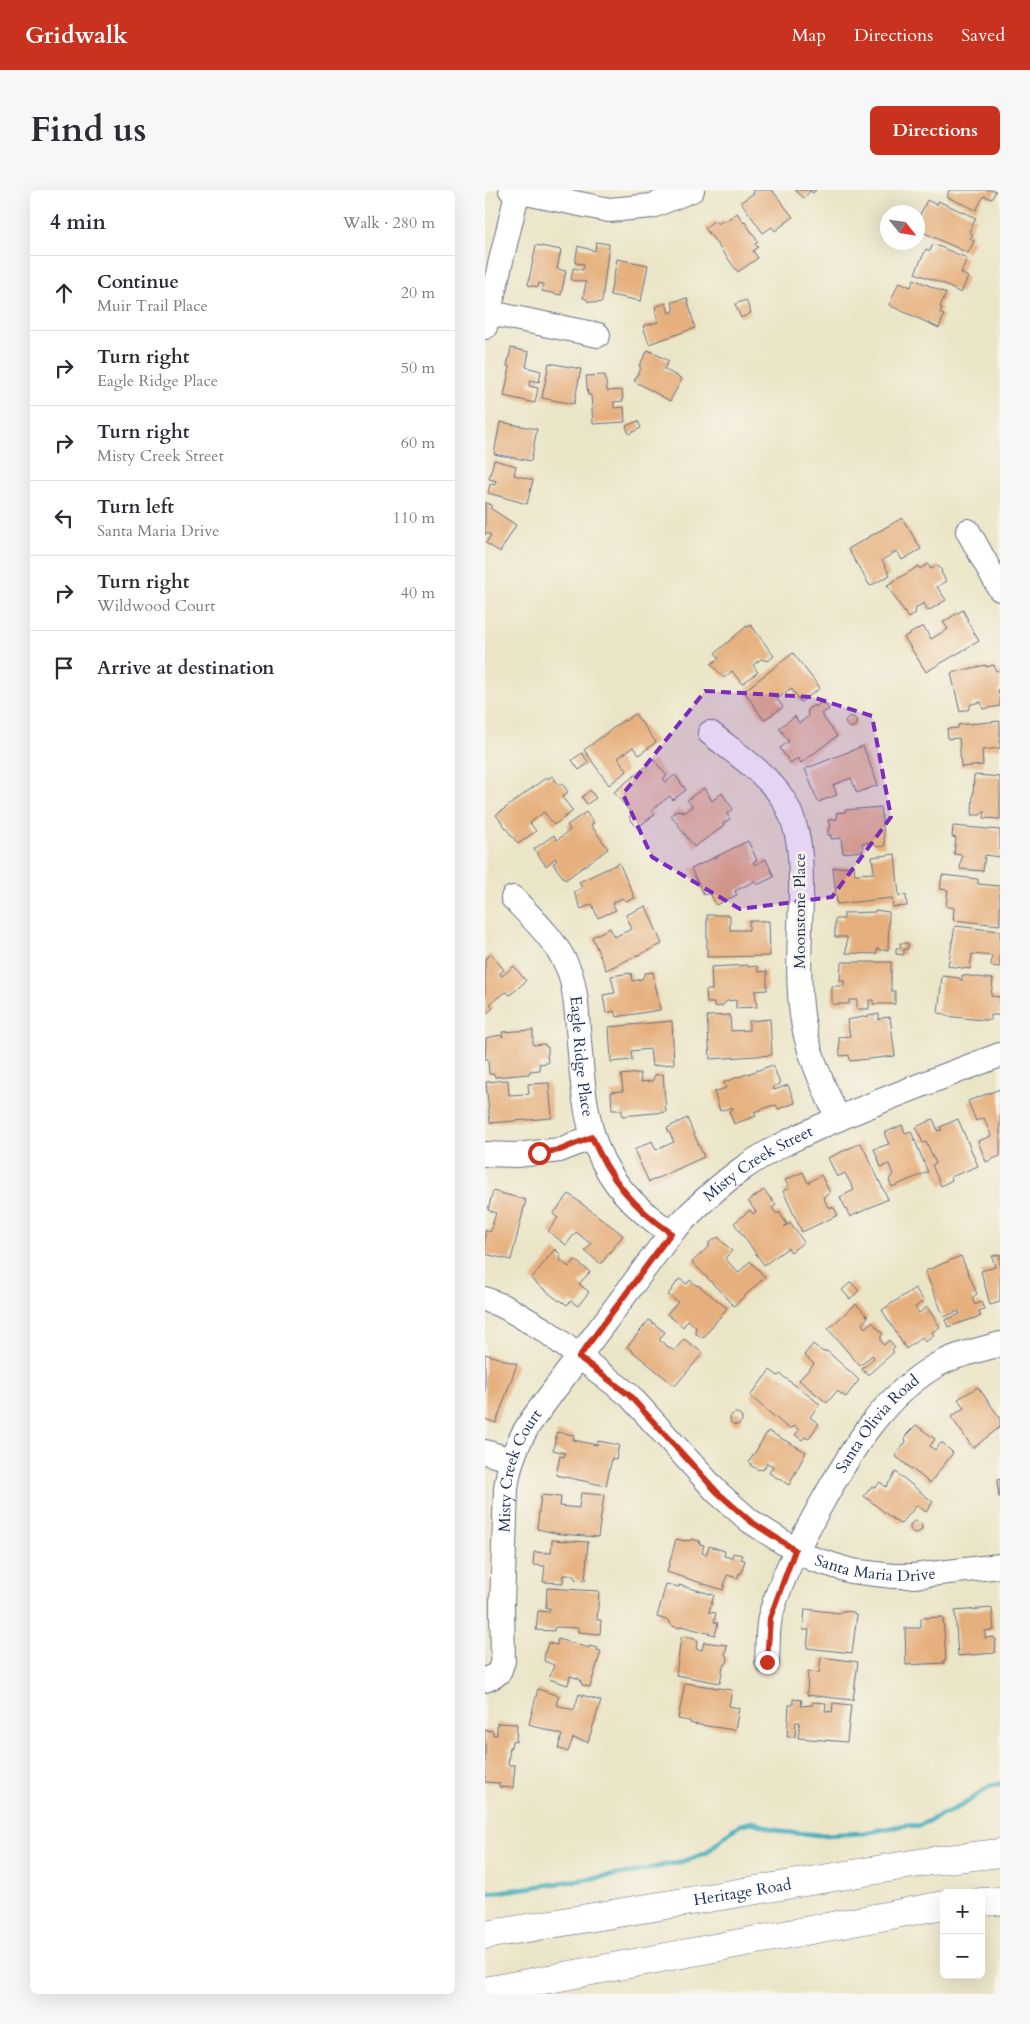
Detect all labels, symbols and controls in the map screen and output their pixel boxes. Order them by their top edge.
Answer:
text: Gridwalk [25,19,128,52]
text: Map [792,23,826,48]
text: Directions [854,23,933,48]
text: Saved [961,23,1005,48]
text: Find us [30,106,146,154]
button: Directions [870,106,1000,155]
north arrow [880,205,925,250]
text: 4 min [50,208,106,237]
text: Walk · 280 m [343,212,435,234]
text: Continue [97,269,179,295]
icon: ahead [50,279,78,307]
text: 20 m [401,282,435,304]
text: Muir Trail Place [97,295,208,317]
text: Turn right [97,344,189,370]
icon: right [50,354,78,382]
text: 50 m [401,357,435,379]
text: Eagle Ridge Place [97,370,218,392]
text: Turn right [97,419,189,445]
icon: right [50,429,78,457]
text: 60 m [401,432,435,454]
text: Misty Creek Street [97,445,224,467]
text: Turn left [97,494,174,520]
icon: left [50,504,78,532]
text: 110 m [393,507,435,529]
text: Santa Maria Drive [97,520,220,542]
text: Turn right [97,569,189,595]
icon: right [50,579,78,607]
text: 40 m [401,582,435,604]
text: Wildwood Court [97,595,215,617]
icon: arrive [50,654,78,682]
text: Arrive at destination [97,655,274,681]
street label: Moonstone Place [789,853,811,969]
street label: Eagle Ridge Place [564,995,599,1119]
street label: Misty Creek Street [698,1120,816,1207]
route start [528,1142,551,1165]
street label: Santa Olivia Road [831,1369,924,1477]
street label: Misty Creek Court [494,1405,547,1533]
street label: Santa Maria Drive [812,1549,937,1587]
route end [756,1651,779,1674]
street label: Heritage Road [692,1873,793,1911]
map controls [940,1889,985,1979]
button: + [940,1889,985,1934]
button: − [940,1934,985,1979]

